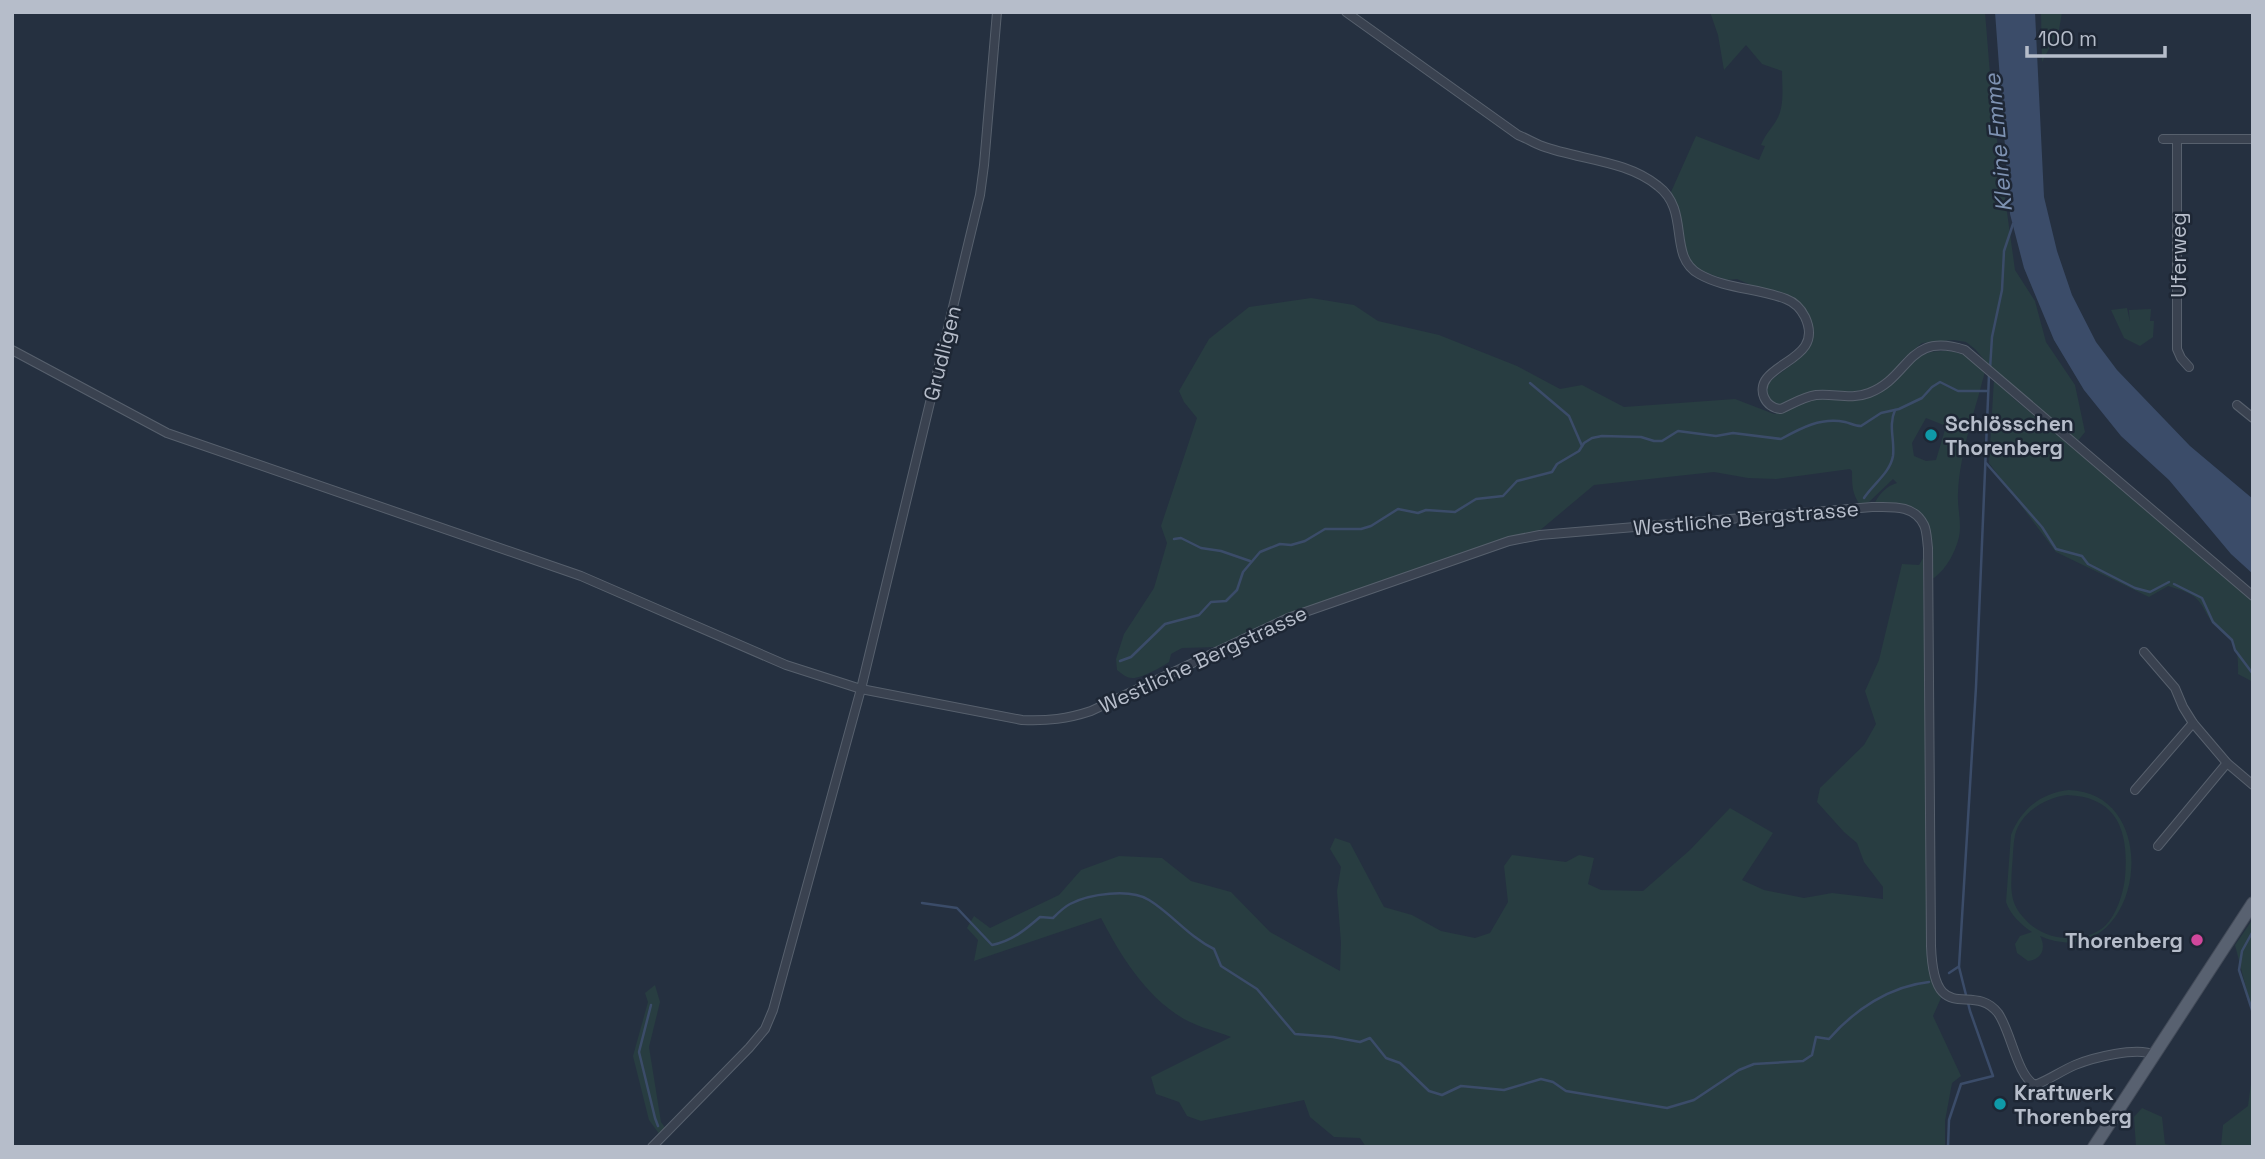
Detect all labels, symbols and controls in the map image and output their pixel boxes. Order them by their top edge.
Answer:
scale bar [2027,14,2165,58]
text: 100 m [2038,25,2097,52]
water label: Kleine Emme [1977,71,2019,213]
street label: Uferweg [2165,212,2192,298]
street label: Grudligen [917,303,967,403]
place label: Schlösschen Thorenberg [1945,410,2074,461]
marker: Schlösschen Thorenberg [1923,427,1939,443]
street label: Westliche Bergstrasse [1632,495,1860,541]
street label: Westliche Bergstrasse [1095,599,1311,719]
place label: Thorenberg [2065,927,2183,954]
marker: Thorenberg [2189,932,2205,948]
place label: Kraftwerk Thorenberg [2014,1079,2132,1130]
marker: Kraftwerk Thorenberg [1992,1096,2008,1112]

